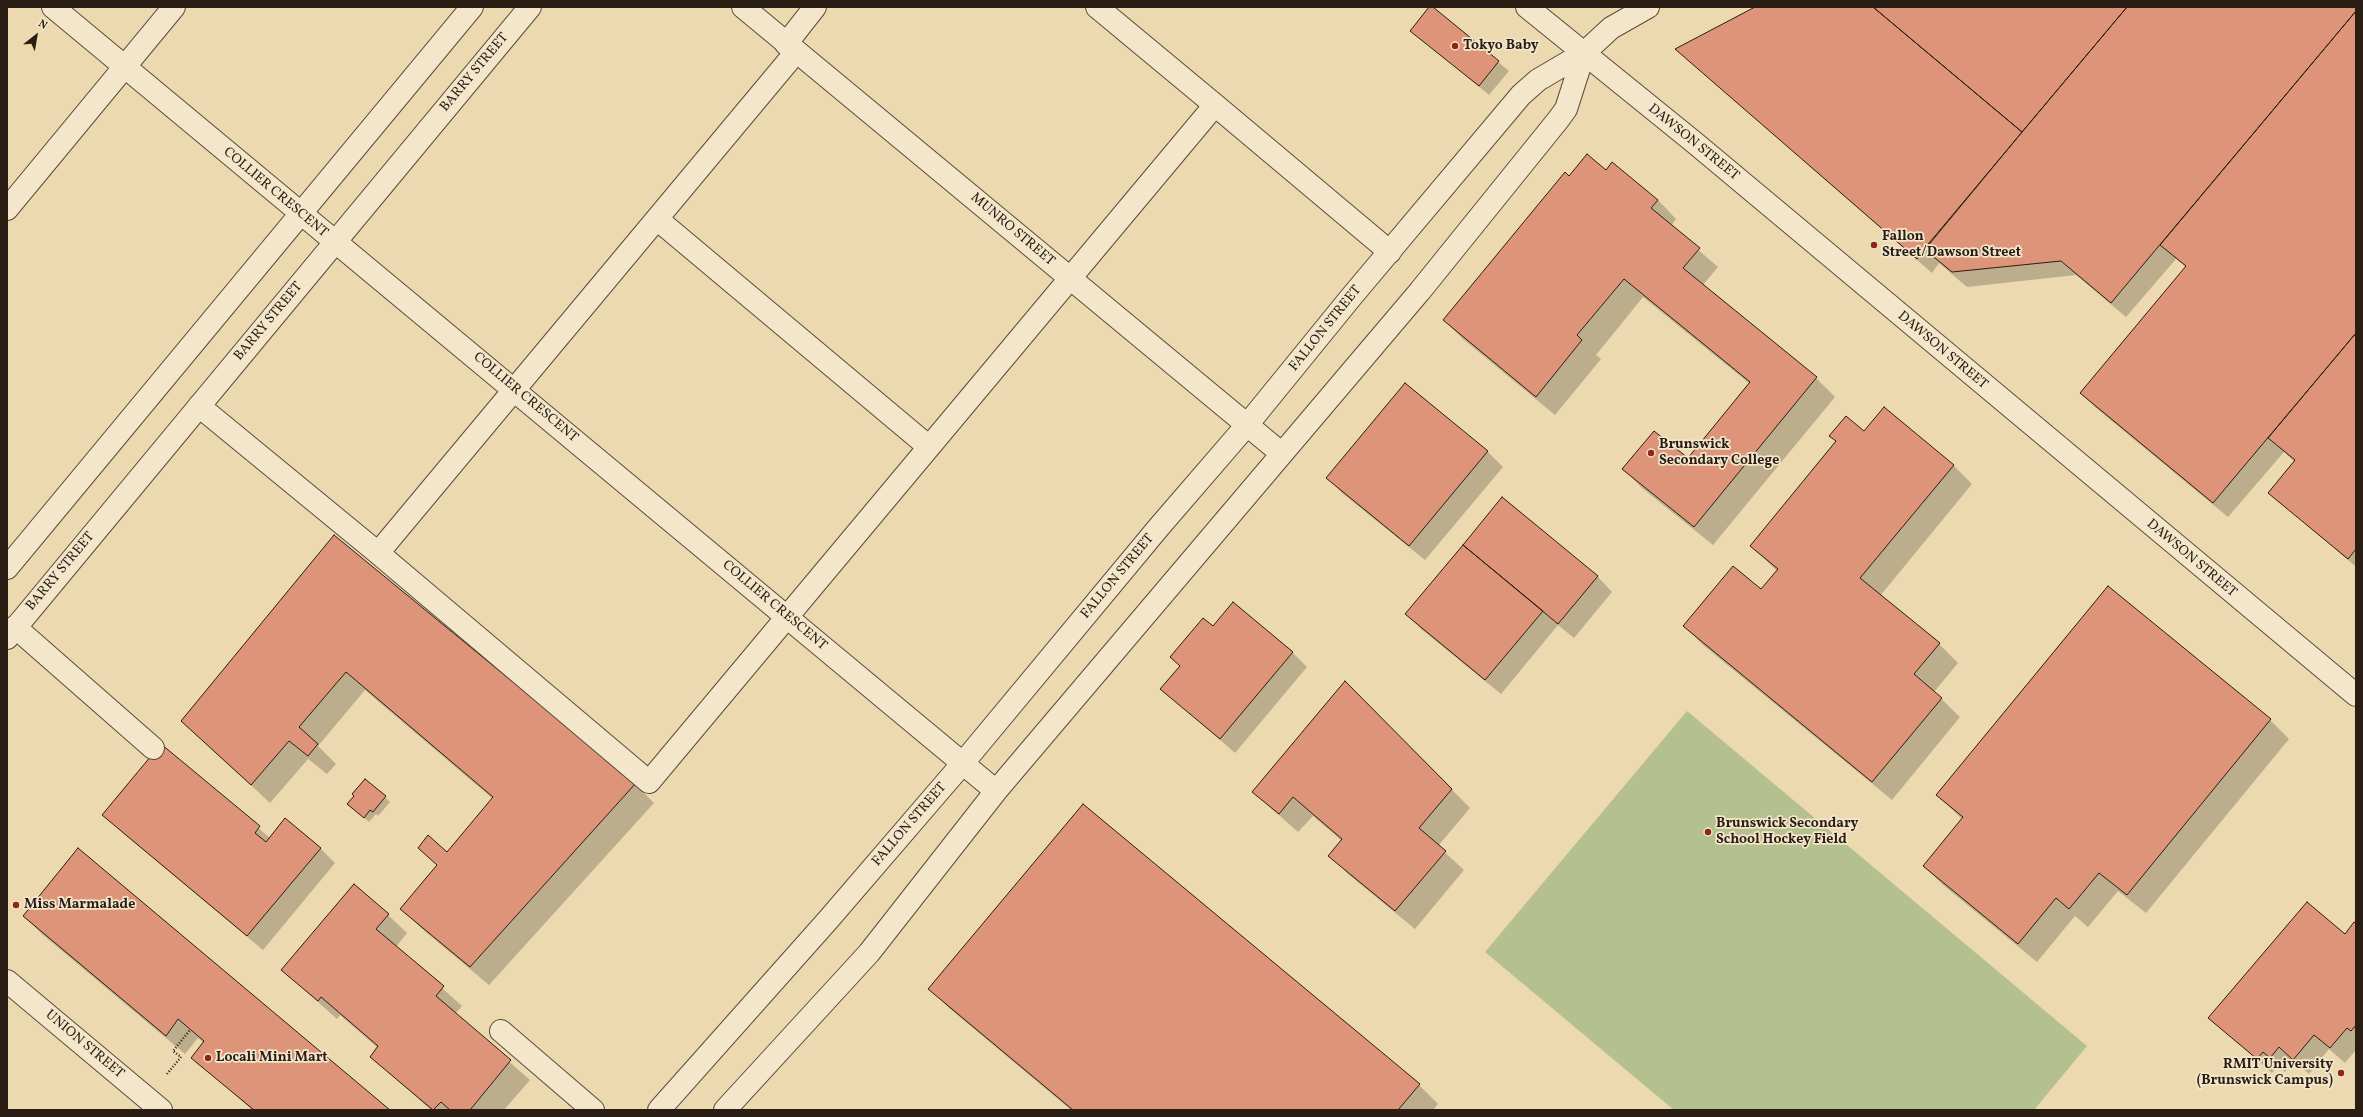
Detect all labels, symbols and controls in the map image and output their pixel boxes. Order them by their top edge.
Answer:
north arrow [16,16,56,56]
text: N [35,17,50,34]
street label: BARRY STREET [437,30,513,116]
place label: Tokyo Baby [1463,38,1539,54]
marker: Tokyo Baby [1450,41,1460,51]
street label: DAWSON STREET [1644,101,1742,185]
street label: COLLIER CRESCENT [219,144,331,242]
street label: MUNRO STREET [966,190,1058,270]
place label: Fallon Street/Dawson Street [1882,229,2021,262]
marker: Fallon Street/Dawson Street [1869,240,1879,250]
street label: BARRY STREET [231,279,307,365]
street label: FALLON STREET [1286,283,1366,375]
street label: DAWSON STREET [1894,308,1990,394]
street label: COLLIER CRESCENT [469,349,581,447]
place label: Brunswick Secondary College [1659,437,1779,470]
marker: Brunswick Secondary College [1646,448,1656,458]
street label: DAWSON STREET [2143,516,2239,602]
street label: BARRY STREET [23,529,99,615]
street label: FALLON STREET [1078,531,1158,623]
street label: COLLIER CRESCENT [718,557,830,655]
street label: FALLON STREET [869,780,951,870]
place label: Brunswick Secondary School Hockey Field [1716,816,1858,848]
marker: Brunswick Secondary School Hockey Field [1703,827,1713,837]
place label: Miss Marmalade [24,897,135,913]
marker: Miss Marmalade [11,900,21,910]
street label: UNION STREET [41,1007,127,1083]
place label: Locali Mini Mart [216,1050,328,1066]
marker: Locali Mini Mart [203,1053,213,1063]
place label: RMIT University (Brunswick Campus) [2197,1057,2333,1090]
marker: RMIT University (Brunswick Campus) [2336,1068,2346,1078]

